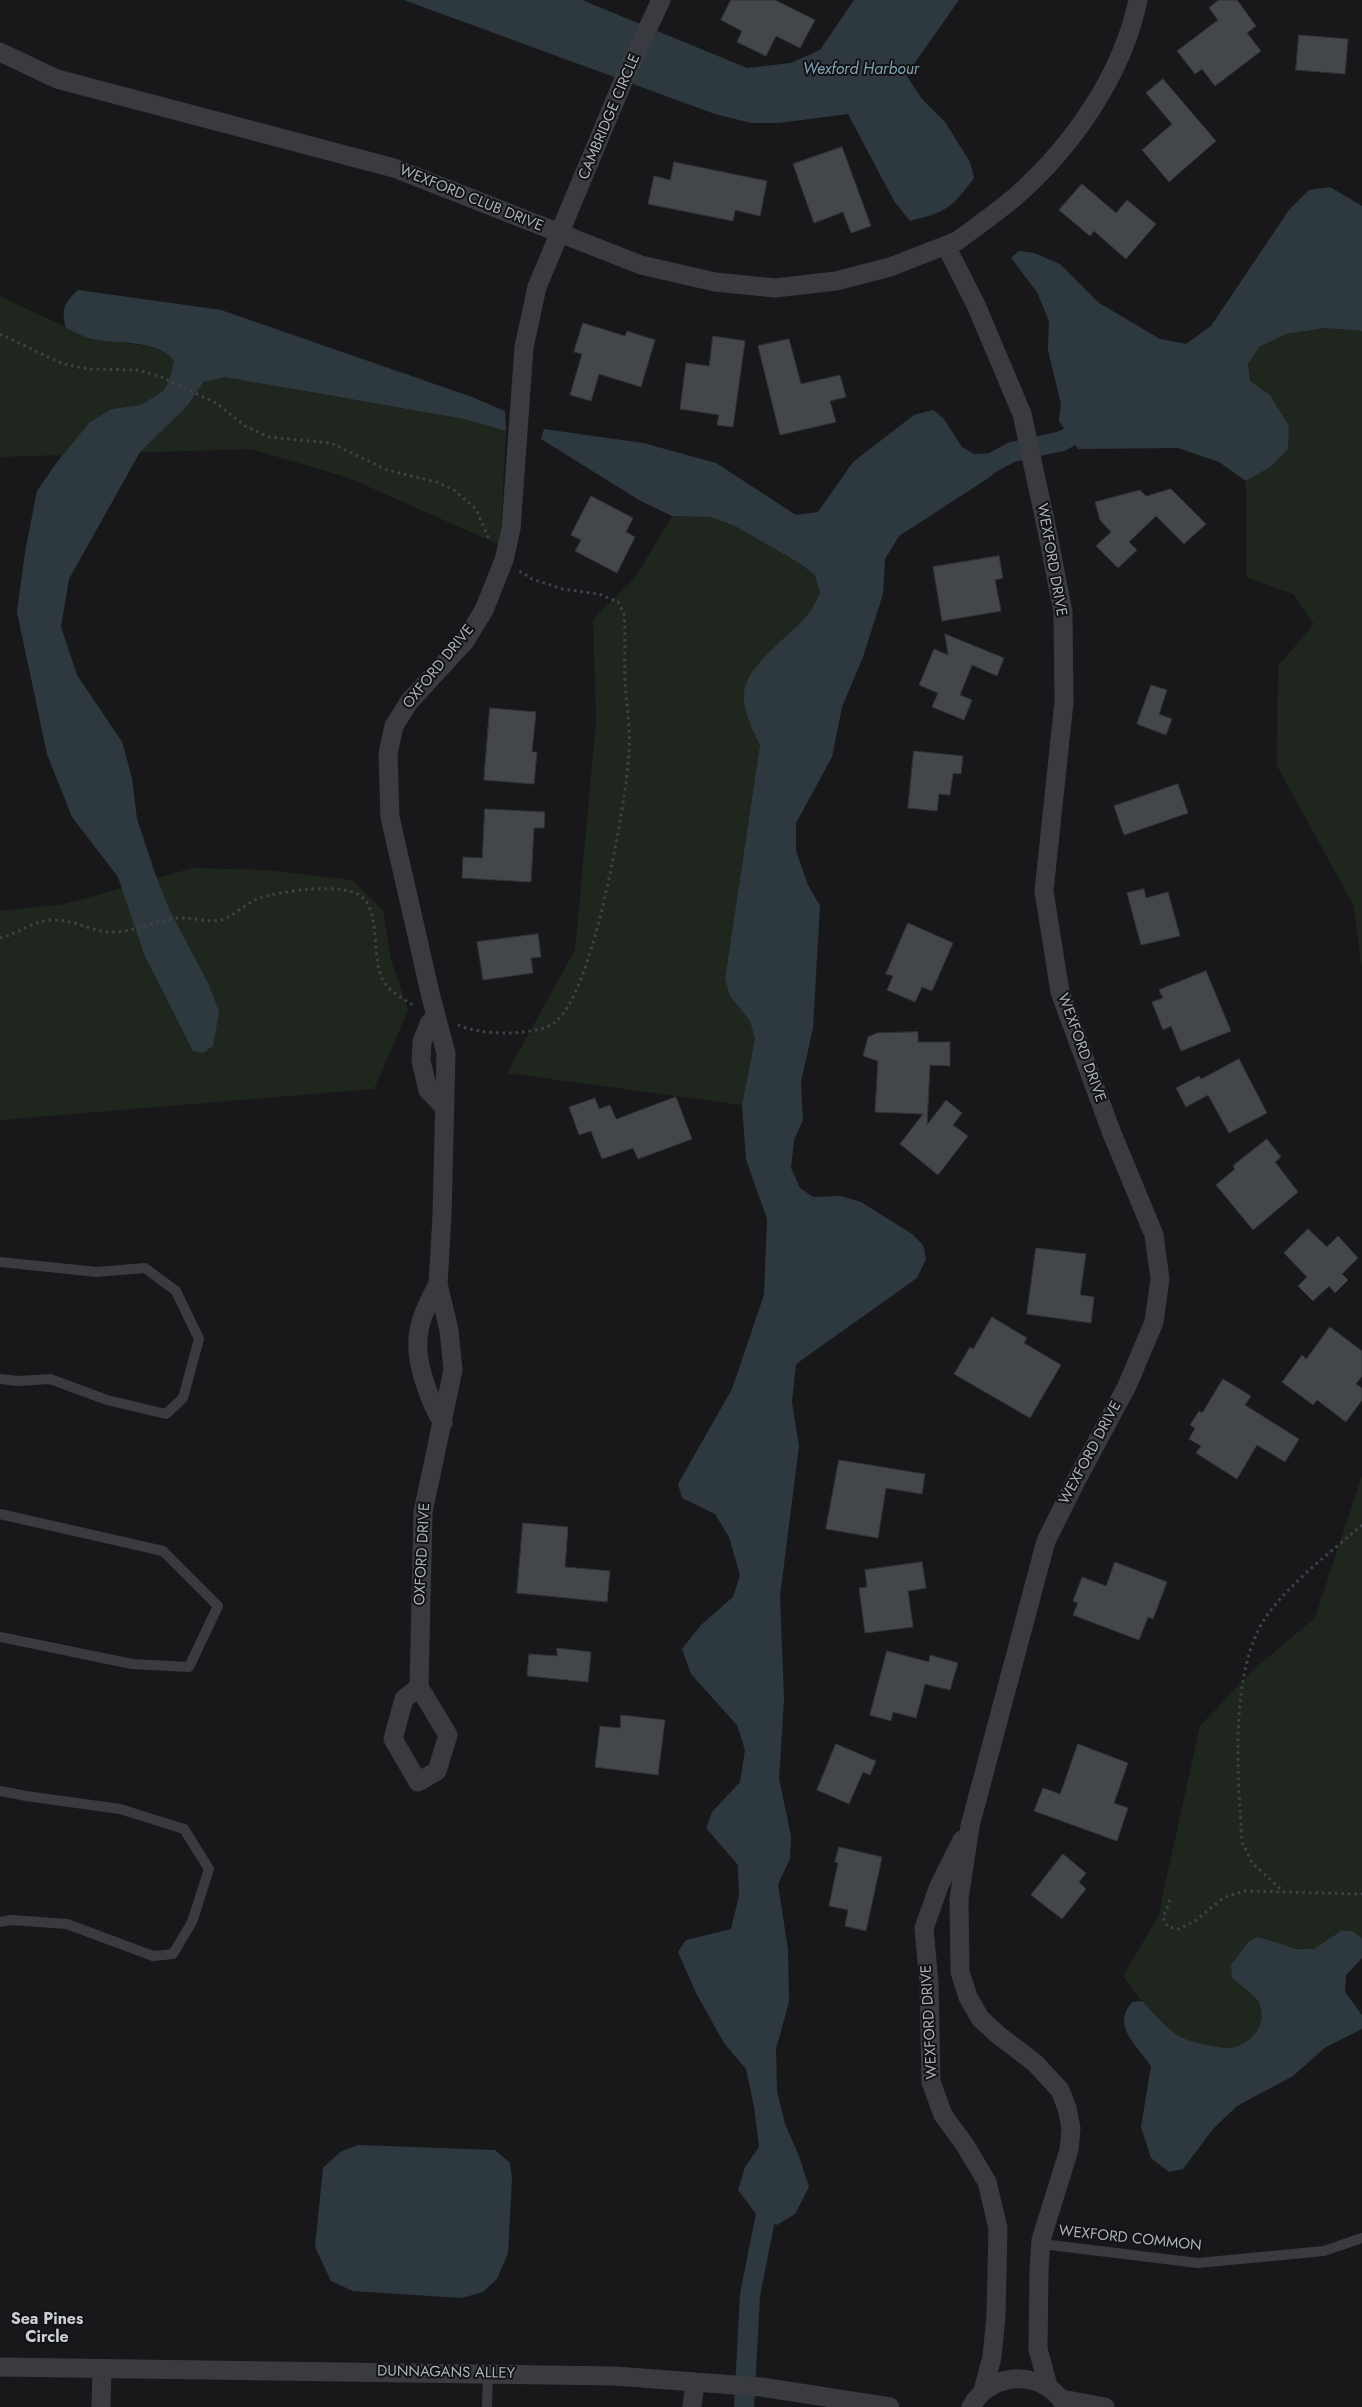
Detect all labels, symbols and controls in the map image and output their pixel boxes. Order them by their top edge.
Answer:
street label: CAMBRIDGE CIRCLE [575,51,645,183]
water label: Wexford Harbour [803,60,919,80]
street label: WEXFORD CLUB DRIVE [396,162,546,236]
street label: WEXFORD DRIVE [1032,502,1070,618]
street label: OXFORD DRIVE [400,621,478,713]
street label: WEXFORD DRIVE [1053,991,1109,1105]
street label: WEXFORD DRIVE [1056,1398,1126,1508]
street label: OXFORD DRIVE [411,1502,435,1606]
street label: WEXFORD DRIVE [918,1964,942,2080]
street label: WEXFORD COMMON [1058,2223,1202,2255]
district label: Sea Pines Circle [11,2310,83,2348]
street label: DUNNAGANS ALLEY [377,2363,515,2383]

